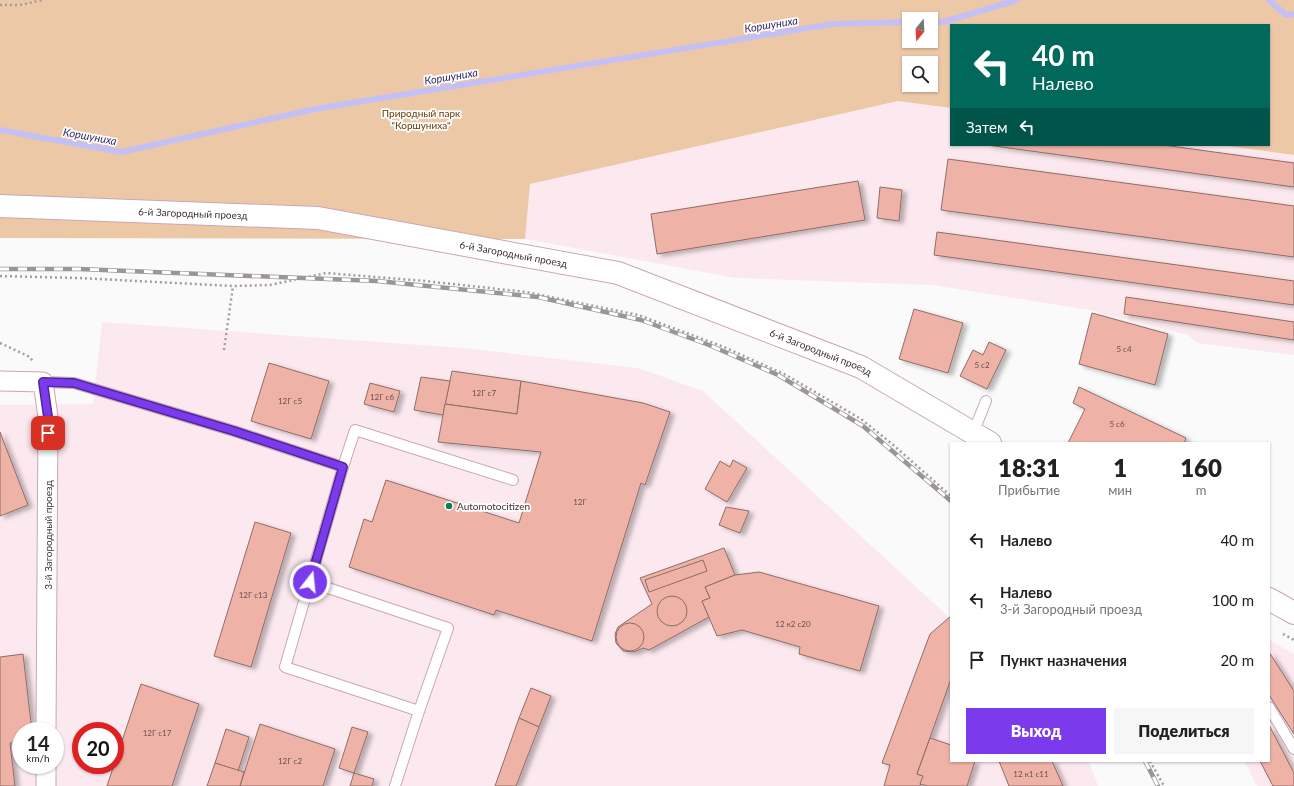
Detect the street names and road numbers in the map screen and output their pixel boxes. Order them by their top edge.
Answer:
street label: 6-й Загородный проезд [138,205,248,221]
street label: 6-й Загородный проезд [459,238,568,270]
street label: 6-й Загородный проезд [768,326,874,378]
street label: 3-й Загородный проезд [42,480,54,590]

